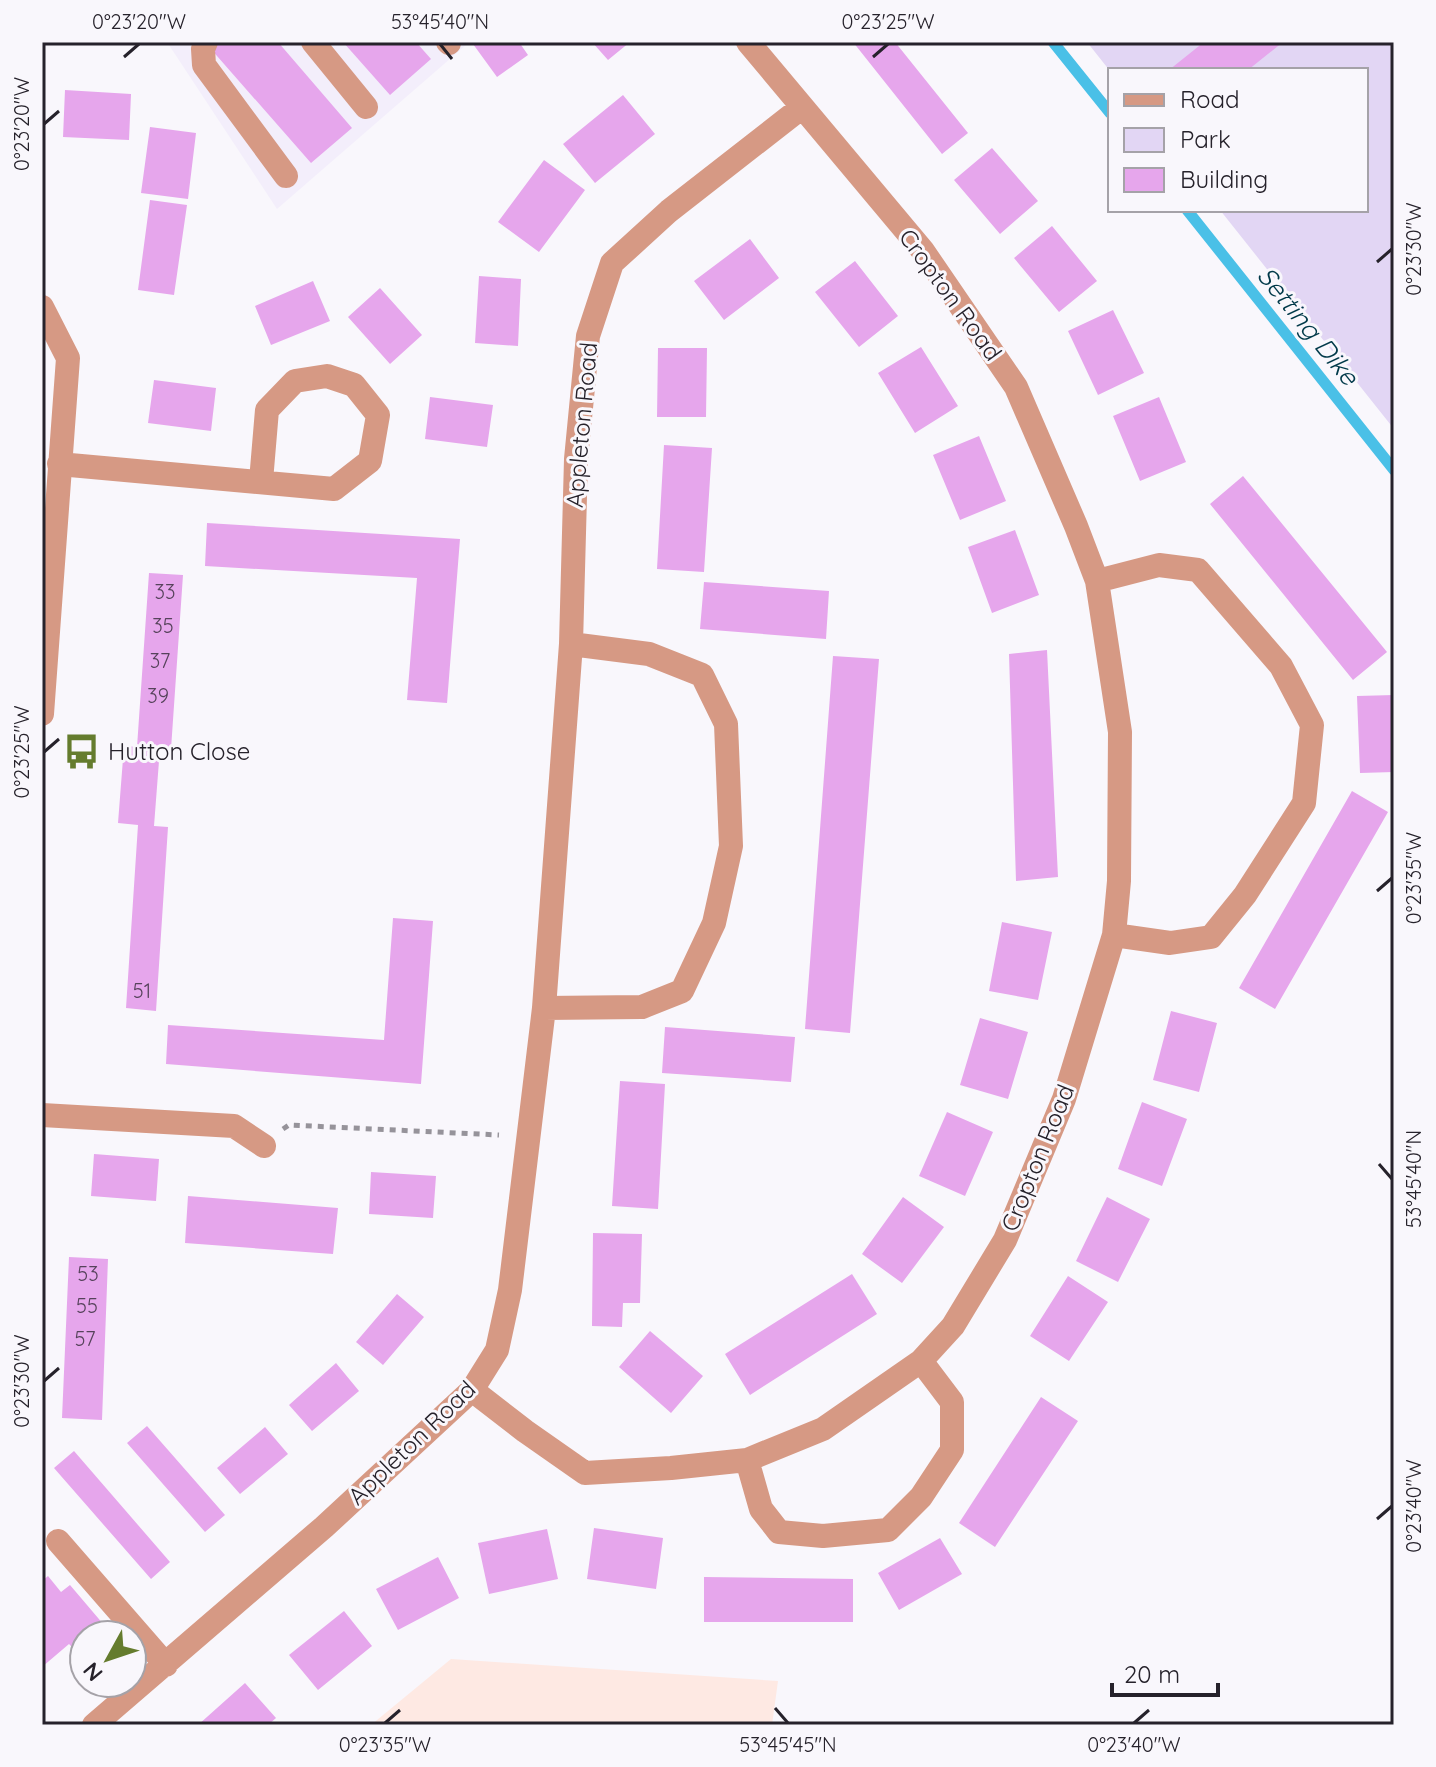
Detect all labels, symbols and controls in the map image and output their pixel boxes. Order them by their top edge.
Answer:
text: 0°23'20"W [92,9,186,34]
text: 53°45'40"N [391,9,489,34]
text: 0°23'25"W [842,9,934,34]
legend [1108,68,1368,212]
text: 0°23'20"W [9,77,34,171]
text: Road [1180,84,1240,114]
text: Park [1180,124,1231,154]
text: Building [1180,164,1268,194]
text: 0°23'30"W [1401,202,1426,296]
street label: Cropton Road [893,223,1009,366]
water label: Setting Dike [1251,260,1367,393]
street label: Appleton Road [559,341,603,509]
house number: 33 [155,579,175,604]
house number: 35 [152,613,174,638]
house number: 37 [150,648,170,673]
house number: 39 [147,683,169,708]
text: 0°23'25"W [9,706,34,798]
bus stop icon: Hutton Close [63,733,101,771]
place label: Hutton Close [108,736,250,766]
text: 0°23'35"W [1401,832,1426,924]
house number: 51 [133,978,151,1003]
street label: Cropton Road [994,1080,1080,1236]
text: 53°45'40"N [1401,1130,1426,1228]
house number: 53 [77,1261,99,1286]
house number: 55 [76,1293,98,1318]
house number: 57 [74,1326,96,1351]
text: 0°23'30"W [9,1334,34,1428]
street label: Appleton Road [341,1374,481,1511]
text: 0°23'40"W [1401,1459,1426,1553]
north arrow [68,1619,148,1699]
scale bar [1112,1647,1218,1697]
text: N [77,1657,109,1687]
text: 20 m [1124,1659,1180,1689]
text: 0°23'35"W [339,1732,431,1757]
text: 53°45'45"N [739,1732,837,1757]
text: 0°23'40"W [1087,1732,1181,1757]

